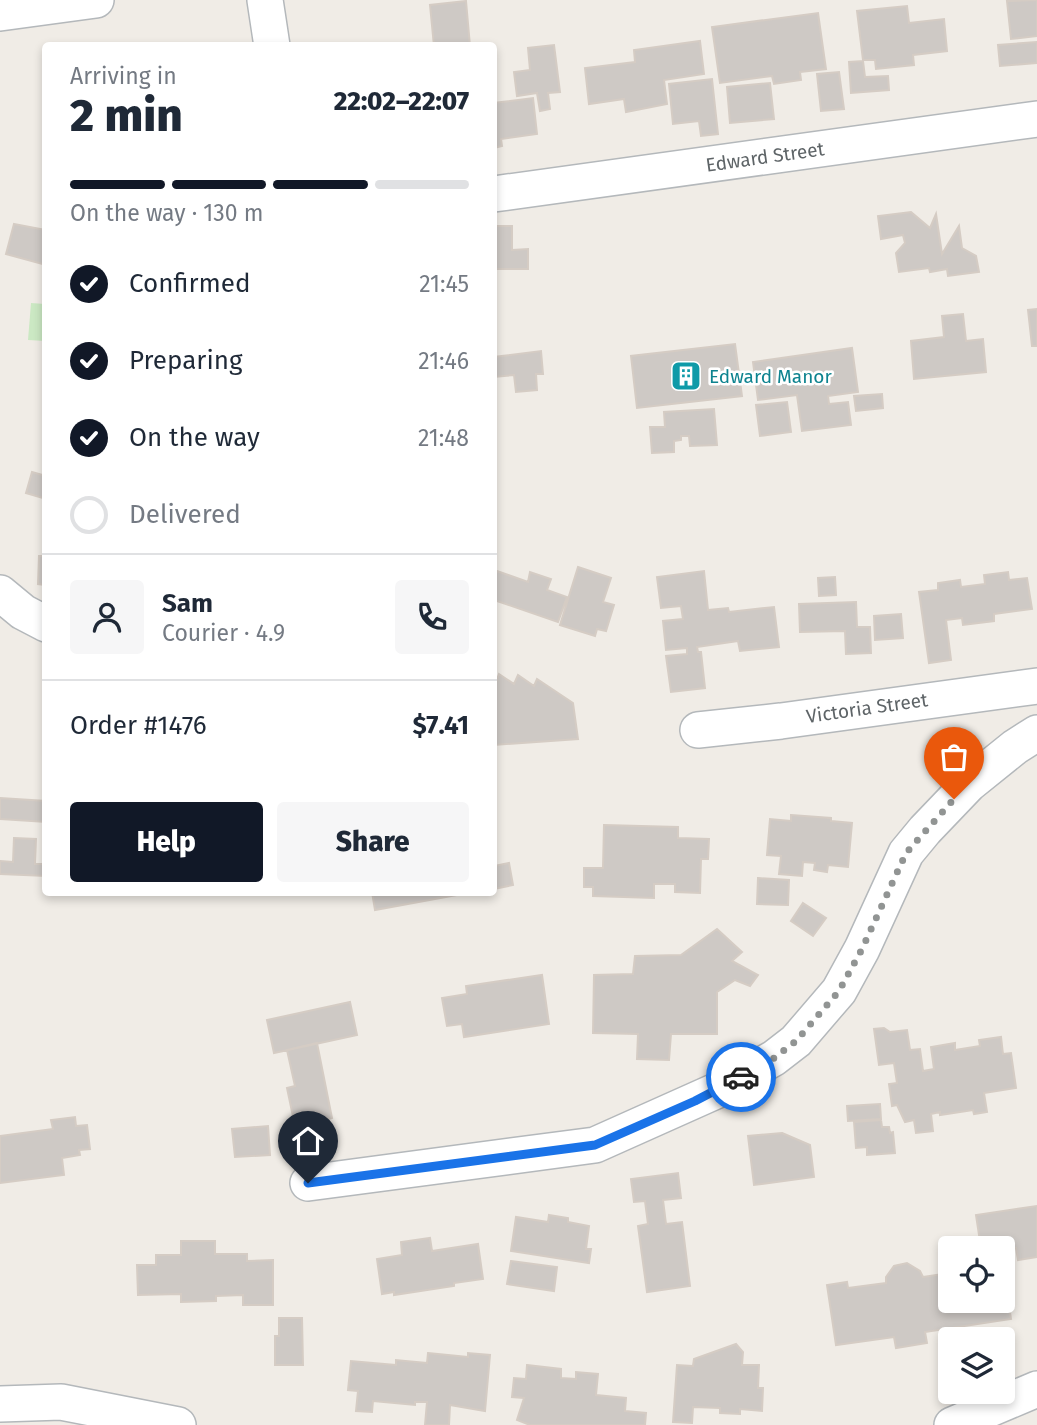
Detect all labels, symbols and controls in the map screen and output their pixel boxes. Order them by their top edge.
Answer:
text: Arriving in [70,62,177,90]
text: 22:02–22:07 [334,86,469,117]
text: 2 min [70,88,183,143]
street label: Edward Street [704,137,826,177]
text: On the way · 130 m [70,199,263,227]
icon: check [70,265,108,303]
text: Confirmed [129,268,250,299]
text: 21:45 [419,270,469,298]
icon: check [70,342,108,380]
text: Preparing [129,345,242,376]
text: 21:46 [418,347,469,375]
building icon: Edward Manor [669,359,703,393]
place label: Edward Manor [709,365,832,388]
icon: check [70,419,108,457]
text: On the way [129,422,260,453]
text: 21:48 [418,424,469,452]
text: Delivered [129,499,241,530]
button: person [70,580,144,654]
button: phone [395,580,469,654]
text: Sam [162,588,213,619]
text: Courier · 4.9 [162,619,285,647]
street label: Victoria Street [805,688,929,728]
text: Order #1476 [70,710,207,741]
text: $7.41 [413,710,469,741]
pin [924,727,984,799]
icon: bag [935,738,973,776]
button: Help [70,802,263,882]
button: Share [277,802,469,882]
courier [706,1042,776,1112]
icon: car [722,1058,760,1096]
pin [278,1111,338,1183]
icon: home [289,1122,327,1160]
map controls [938,1236,1015,1404]
button: locate [938,1236,1015,1313]
button: layers [938,1327,1015,1404]

